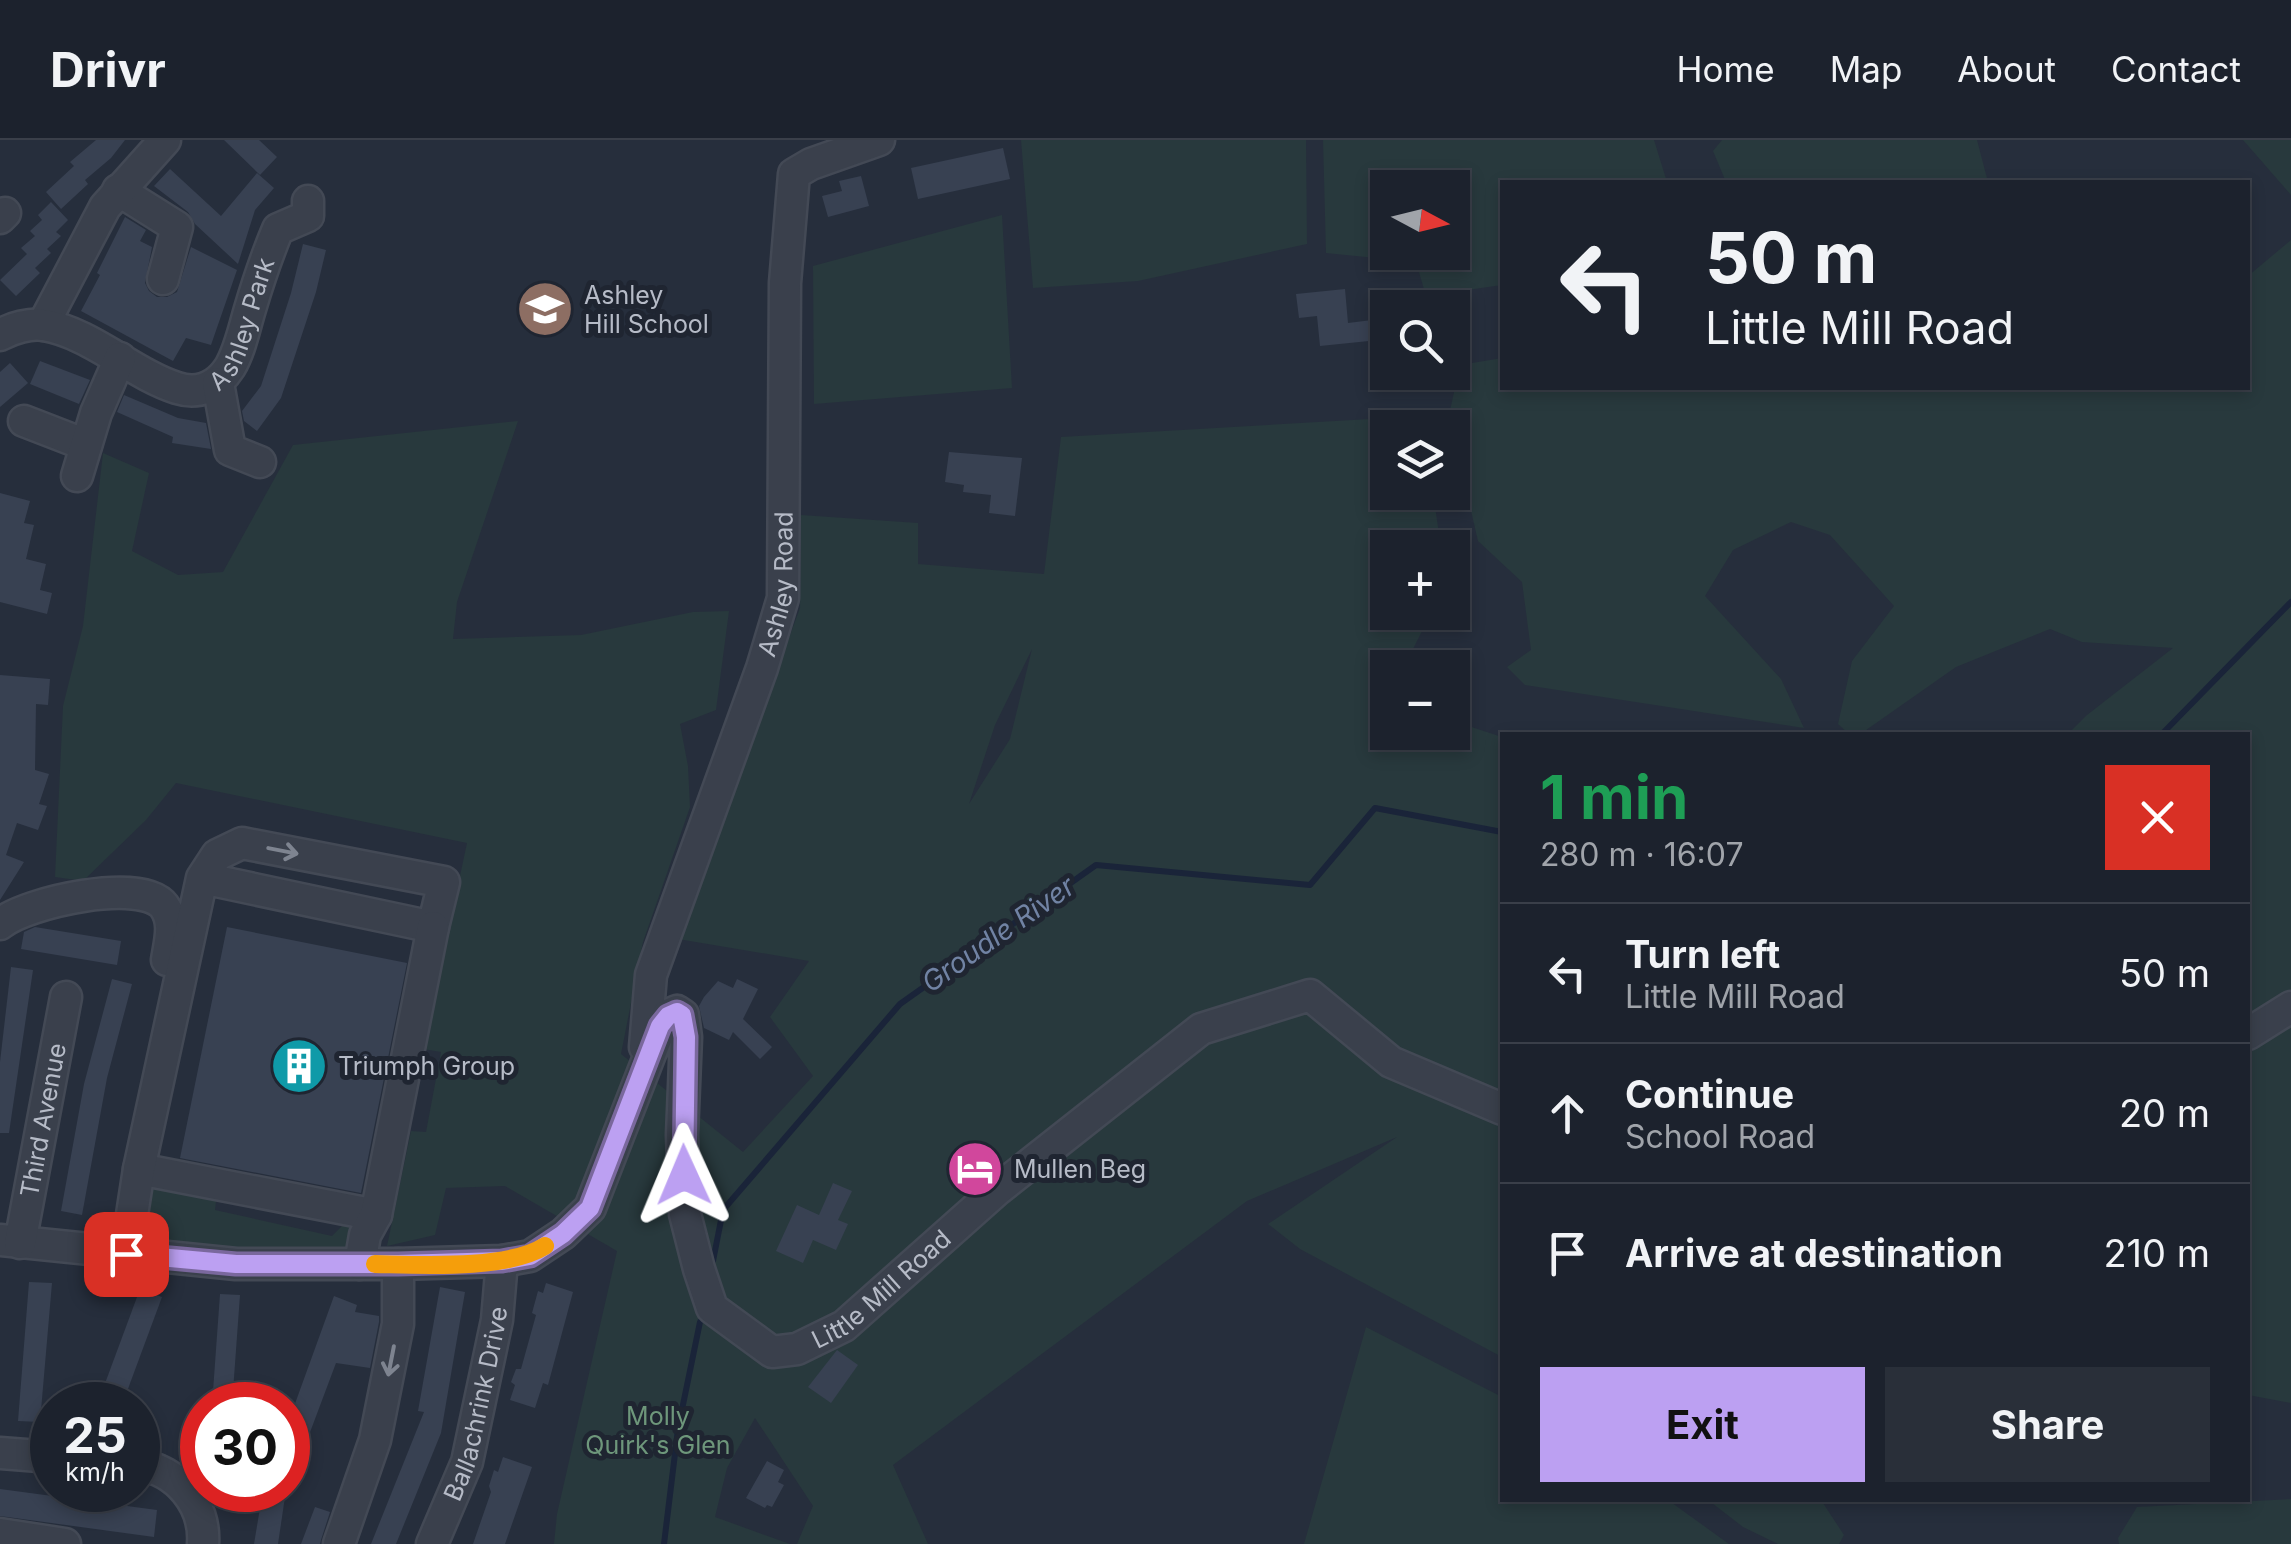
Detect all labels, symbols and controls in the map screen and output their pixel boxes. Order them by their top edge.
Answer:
text: Drivr [50,40,166,99]
text: Home [1677,48,1775,90]
text: Map [1830,48,1902,90]
text: About [1957,48,2056,90]
text: Contact [2111,48,2241,90]
north arrow [1370,170,1470,270]
map controls [1370,170,1470,750]
text: 50 m [1705,215,1877,300]
icon: left [1540,220,1670,350]
street label: Ashley Park [203,253,281,397]
school or university icon: Ashley Hill School [515,279,575,339]
place label: Ashley Hill School [584,280,709,339]
button: search [1370,290,1470,390]
text: Little Mill Road [1705,300,2014,355]
button: layers [1370,410,1470,510]
street label: Ashley Road [751,511,799,660]
button: + [1370,530,1470,630]
button: − [1370,650,1470,750]
text: 1 min [1540,761,1688,833]
button: close [2105,765,2210,870]
text: 280 m · 16:07 [1540,835,1744,874]
one-way arrow [266,842,298,861]
water label: Groudle River [915,868,1082,999]
text: Turn left [1625,931,1780,977]
icon: left [1540,946,1595,1001]
text: 50 m [2119,950,2210,996]
text: Little Mill Road [1625,977,1845,1016]
building icon: Triumph Group [269,1036,329,1096]
street label: Third Avenue [14,1041,72,1200]
place label: Triumph Group [338,1051,515,1081]
text: Continue [1625,1071,1794,1117]
icon: ahead [1540,1086,1595,1141]
text: 20 m [2119,1090,2210,1136]
text: School Road [1625,1117,1815,1156]
position arrow [632,1123,736,1227]
hotel icon: Mullen Beg [945,1139,1005,1199]
place label: Mullen Beg [1014,1154,1146,1184]
pin [84,1212,169,1297]
street label: Little Mill Road [807,1223,957,1355]
icon: arrive [1540,1226,1595,1281]
icon: arrive [99,1227,154,1282]
text: Arrive at destination [1625,1230,2003,1276]
text: 210 m [2103,1230,2210,1276]
street label: Ballachrink Drive [437,1305,513,1505]
one-way arrow [380,1344,399,1376]
button: Exit [1540,1367,1865,1482]
button: Share [1885,1367,2210,1482]
speed limit sign: 30 [180,1382,310,1512]
park label: Molly Quirk's Glen [585,1401,731,1460]
text: 25 [63,1405,127,1465]
text: km/h [65,1457,125,1487]

